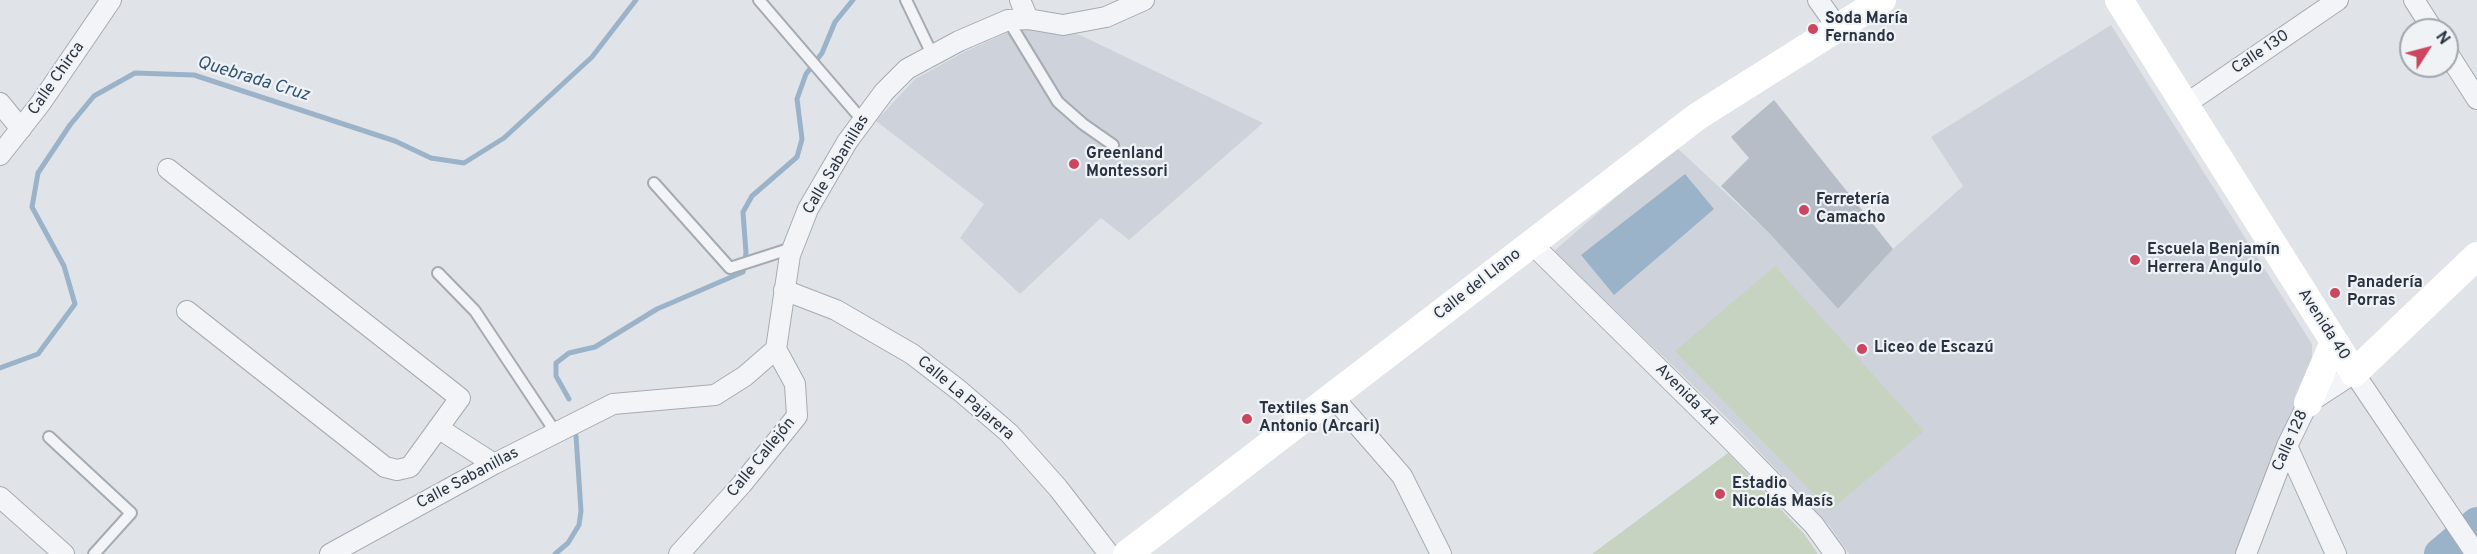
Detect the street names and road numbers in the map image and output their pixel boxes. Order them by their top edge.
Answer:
street label: Calle 130 [2229,27,2293,79]
street label: Calle Chirca [25,39,89,119]
street label: Calle Sabanillas [800,112,874,218]
street label: Calle del Llano [1431,245,1525,325]
street label: Avenida 40 [2293,286,2353,364]
street label: Calle La Pajarera [913,353,1017,445]
street label: Avenida 44 [1651,361,1721,431]
street label: Calle 128 [2269,407,2313,475]
street label: Calle Callejón [724,414,800,502]
street label: Calle Sabanillas [414,444,522,514]

